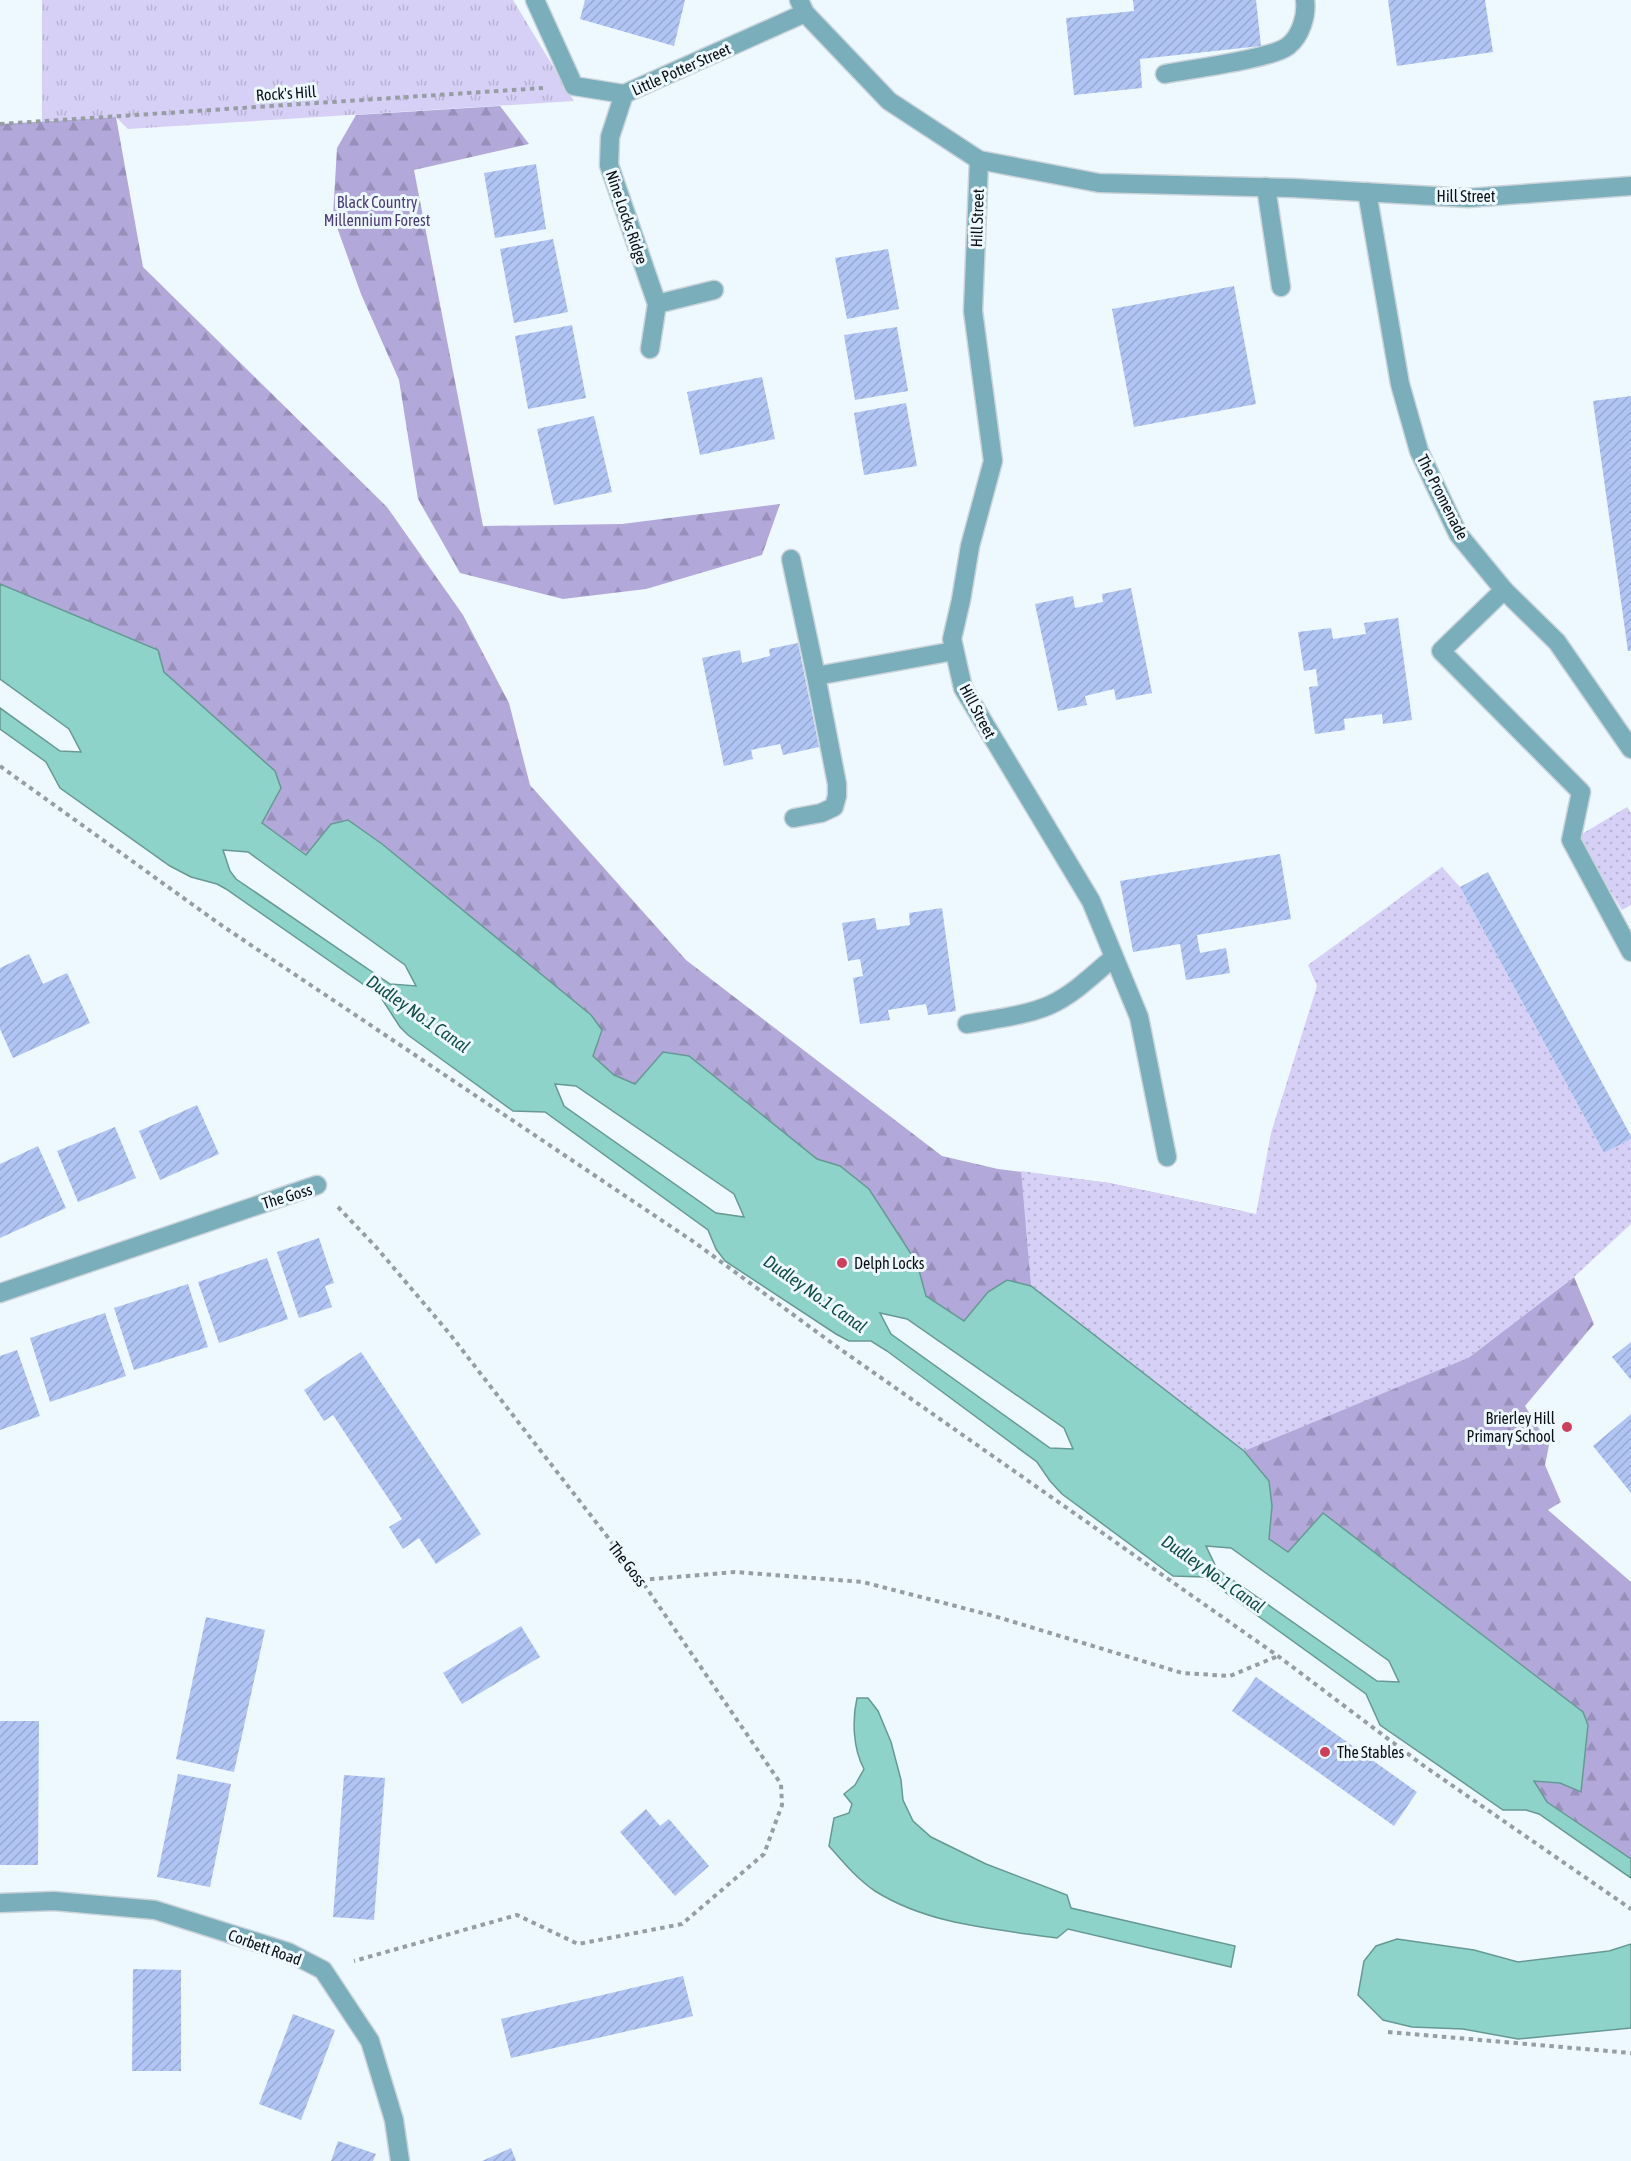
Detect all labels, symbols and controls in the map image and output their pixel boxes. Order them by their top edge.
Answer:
street label: Little Potter Street [629,39,734,99]
street label: Rock's Hill [255,82,318,104]
street label: Nine Locks Ridge [602,168,651,267]
street label: Hill Street [1437,187,1496,205]
street label: Hill Street [967,188,987,248]
park label: Black Country Millennium Forest [324,193,431,229]
street label: The Promenade [1414,452,1472,542]
street label: Hill Street [956,681,1000,742]
water label: Dudley No.1 Canal [363,970,474,1057]
street label: The Goss [260,1180,314,1212]
water label: Dudley No.1 Canal [760,1250,871,1337]
place label: Delph Locks [854,1254,925,1273]
marker: Delph Locks [835,1256,849,1270]
place label: Brierley Hill Primary School [1467,1409,1556,1446]
marker: Brierley Hill Primary School [1560,1420,1574,1434]
water label: Dudley No.1 Canal [1158,1530,1269,1617]
street label: The Goss [605,1538,651,1590]
place label: The Stables [1337,1743,1405,1761]
marker: The Stables [1318,1745,1332,1759]
street label: Corbett Road [226,1926,304,1968]

